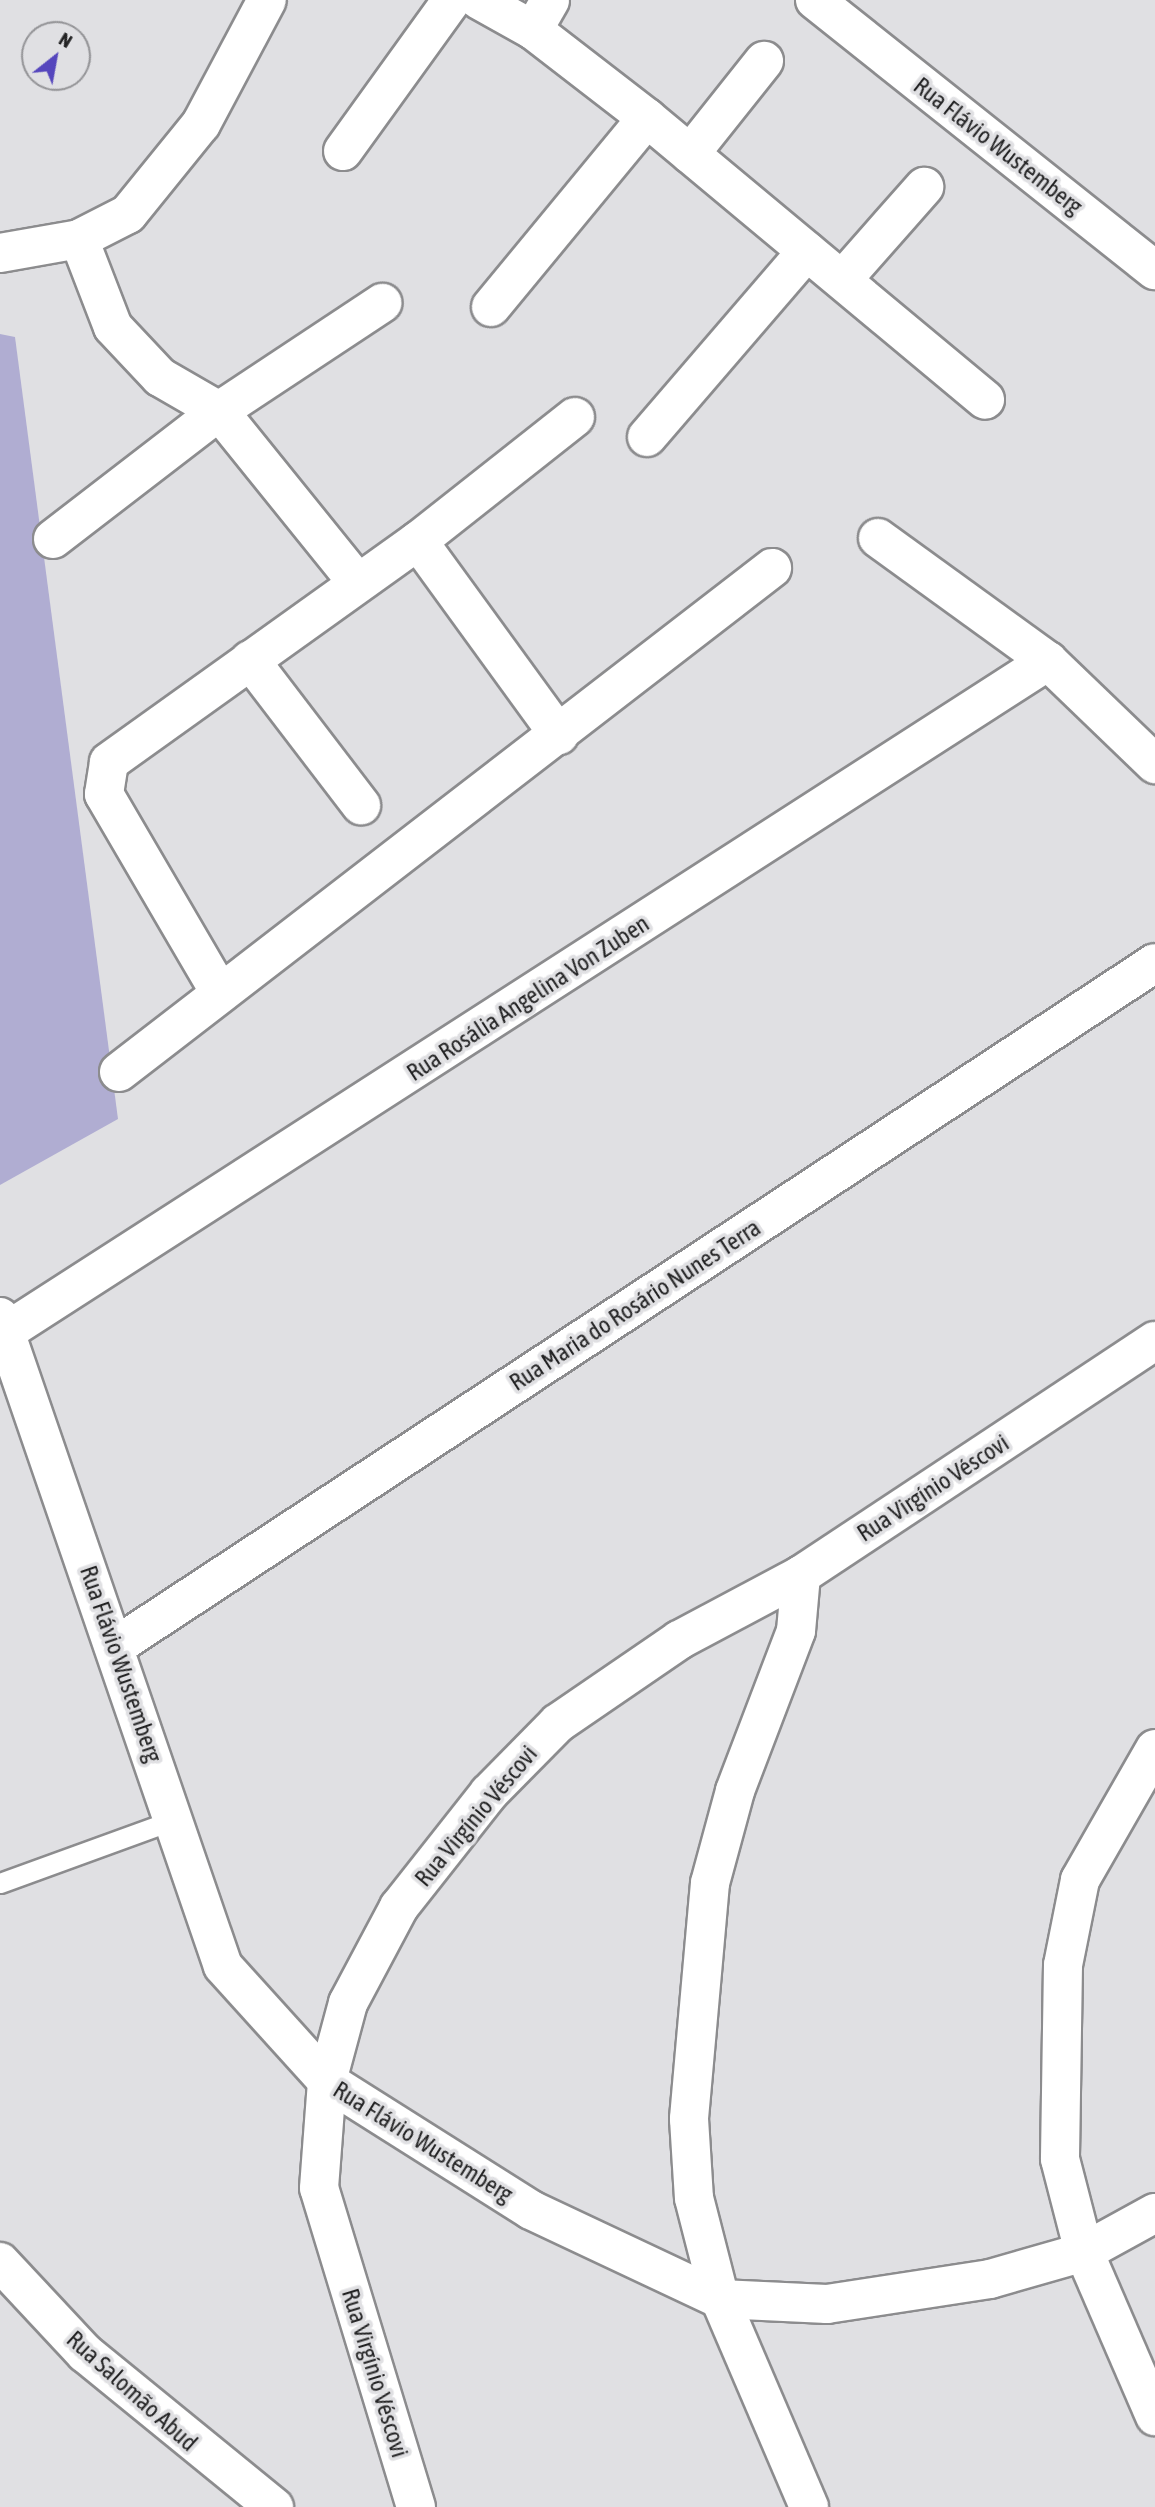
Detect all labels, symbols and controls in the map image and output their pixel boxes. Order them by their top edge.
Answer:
north arrow [21,21,91,91]
text: N [55,27,76,52]
street label: Rua Flávio Wustemberg [908,71,1088,221]
street label: Rua Rosália Angelina Von Zuben [402,909,654,1087]
street label: Rua Maria do Rosário Nunes Terra [504,1213,766,1397]
street label: Rua Virgínio Véscovi [852,1428,1014,1548]
street label: Rua Flávio Wustemberg [74,1562,168,1766]
street label: Rua Virgínio Véscovi [409,1740,543,1892]
street label: Rua Flávio Wustemberg [328,2075,518,2209]
street label: Rua Virgínio Véscovi [336,2285,414,2461]
street label: Rua Salomão Abud [61,2325,203,2457]

